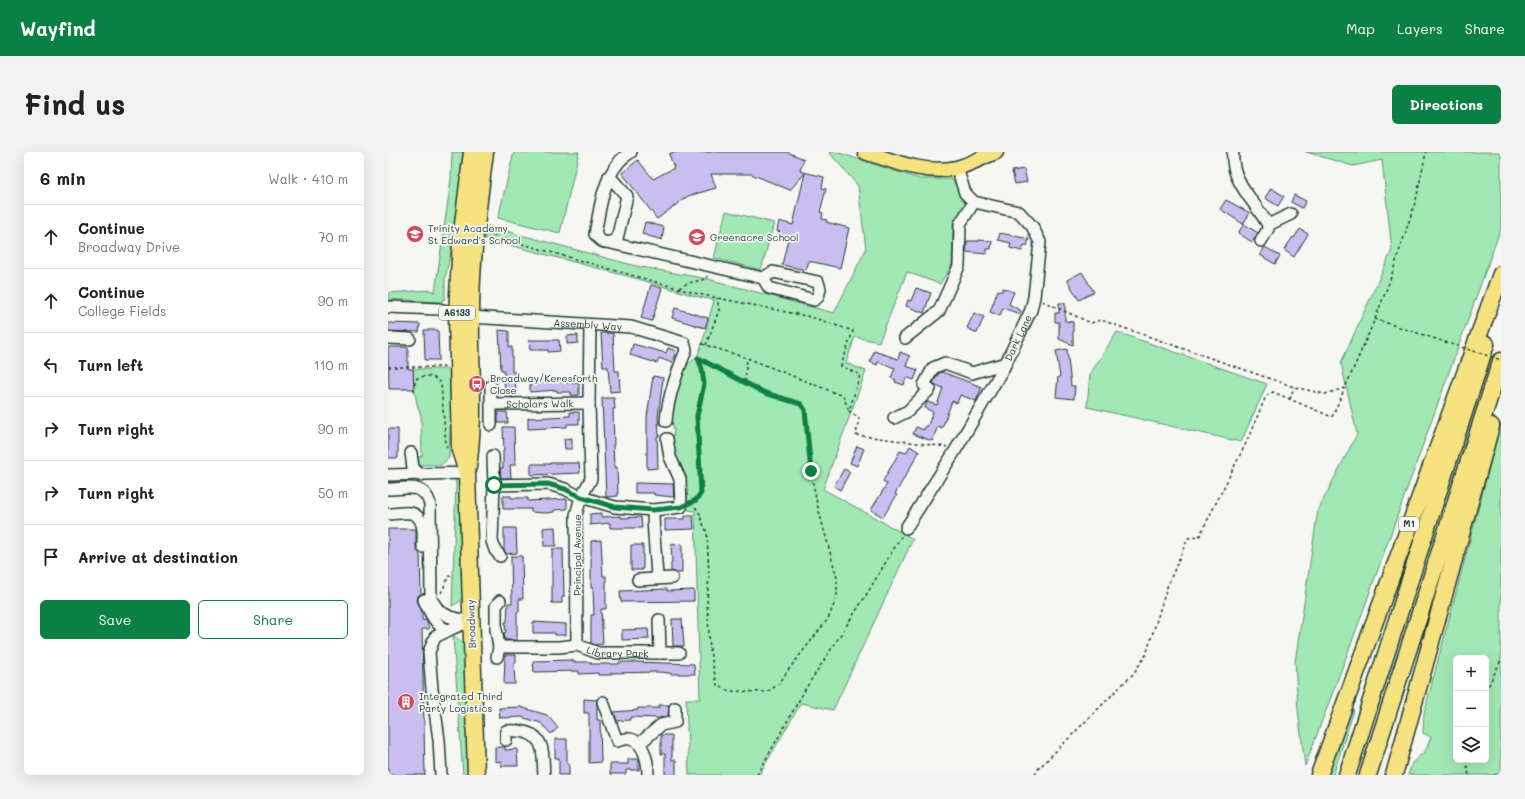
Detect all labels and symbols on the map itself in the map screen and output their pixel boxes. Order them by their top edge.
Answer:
place label: Trinity Academy St Edward's School [428,221,520,247]
school or university icon: Trinity Academy St Edward's School [405,224,425,244]
school or university icon: Greenacre School [687,227,707,247]
place label: Greenacre School [710,230,798,244]
road number: A6133 [439,306,475,320]
street label: Dark Lane [1001,312,1035,363]
street label: Assembly Way [553,315,622,333]
place label: Broadway/Keresforth Close [490,371,598,397]
bus stop icon: Broadway/Keresforth Close [467,374,487,394]
street label: Scholars Walk [506,396,574,411]
route end [802,462,820,480]
route start [485,476,503,494]
street label: Principal Avenue [570,514,584,596]
road number: M1 [1399,517,1419,531]
street label: Broadway [463,599,479,649]
street label: Library Park [585,642,648,661]
place label: Integrated Third Party Logistics [419,689,502,715]
building icon: Integrated Third Party Logistics [396,692,416,712]

